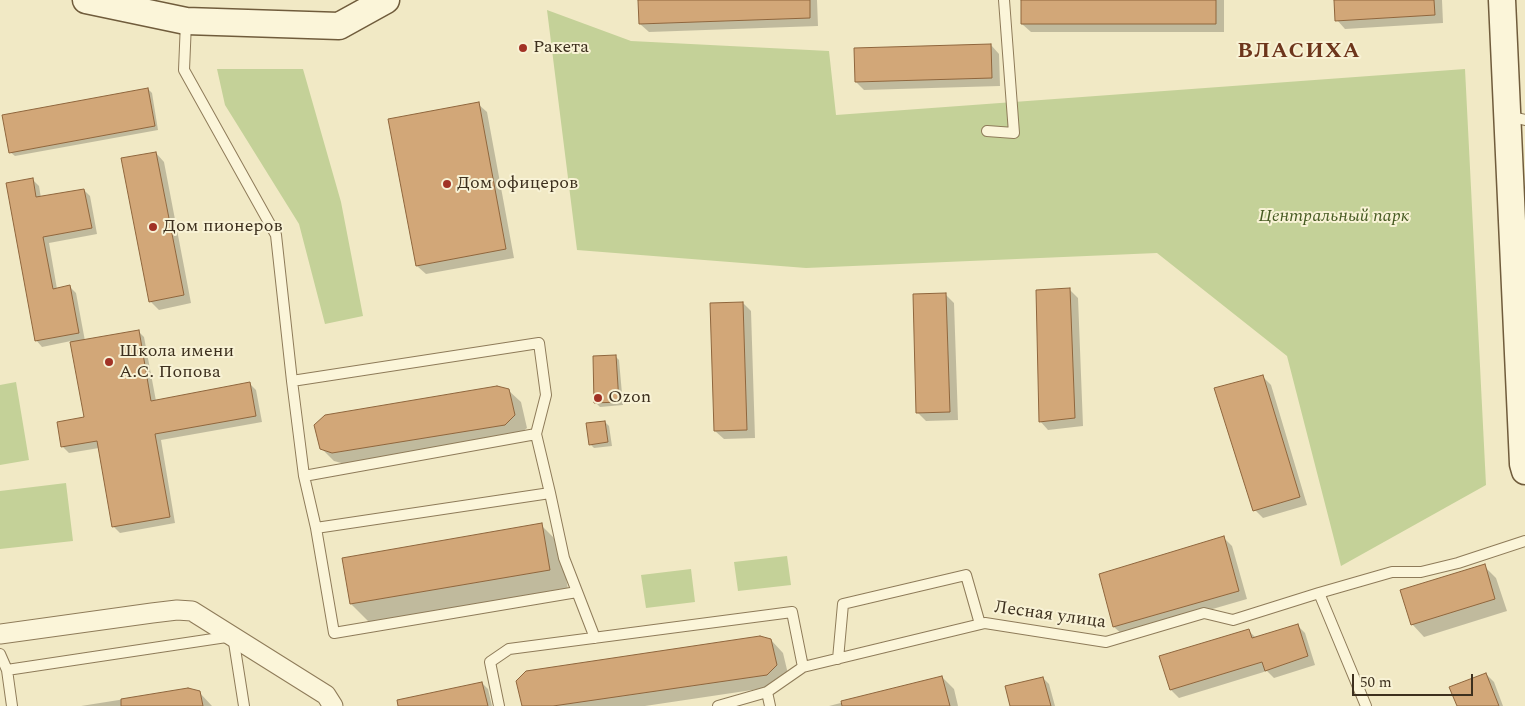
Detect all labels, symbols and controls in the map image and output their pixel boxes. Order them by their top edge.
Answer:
place label: Ракета [533,37,589,59]
district label: ВЛАСИХА [1236,40,1362,66]
marker: Ракета [517,42,529,54]
place label: Дом офицеров [457,173,578,195]
marker: Дом офицеров [441,178,453,190]
park label: Центральный парк [1259,206,1409,228]
place label: Дом пионеров [163,216,282,238]
marker: Дом пионеров [147,221,159,233]
place label: Школа имени А.С. Попова [119,341,234,384]
marker: Школа имени А.С. Попова [103,356,115,368]
place label: Ozon [608,387,651,409]
marker: Ozon [592,392,604,404]
street label: Лесная улица [993,597,1107,635]
scale bar [1355,664,1476,696]
text: 50 m [1360,671,1392,694]

